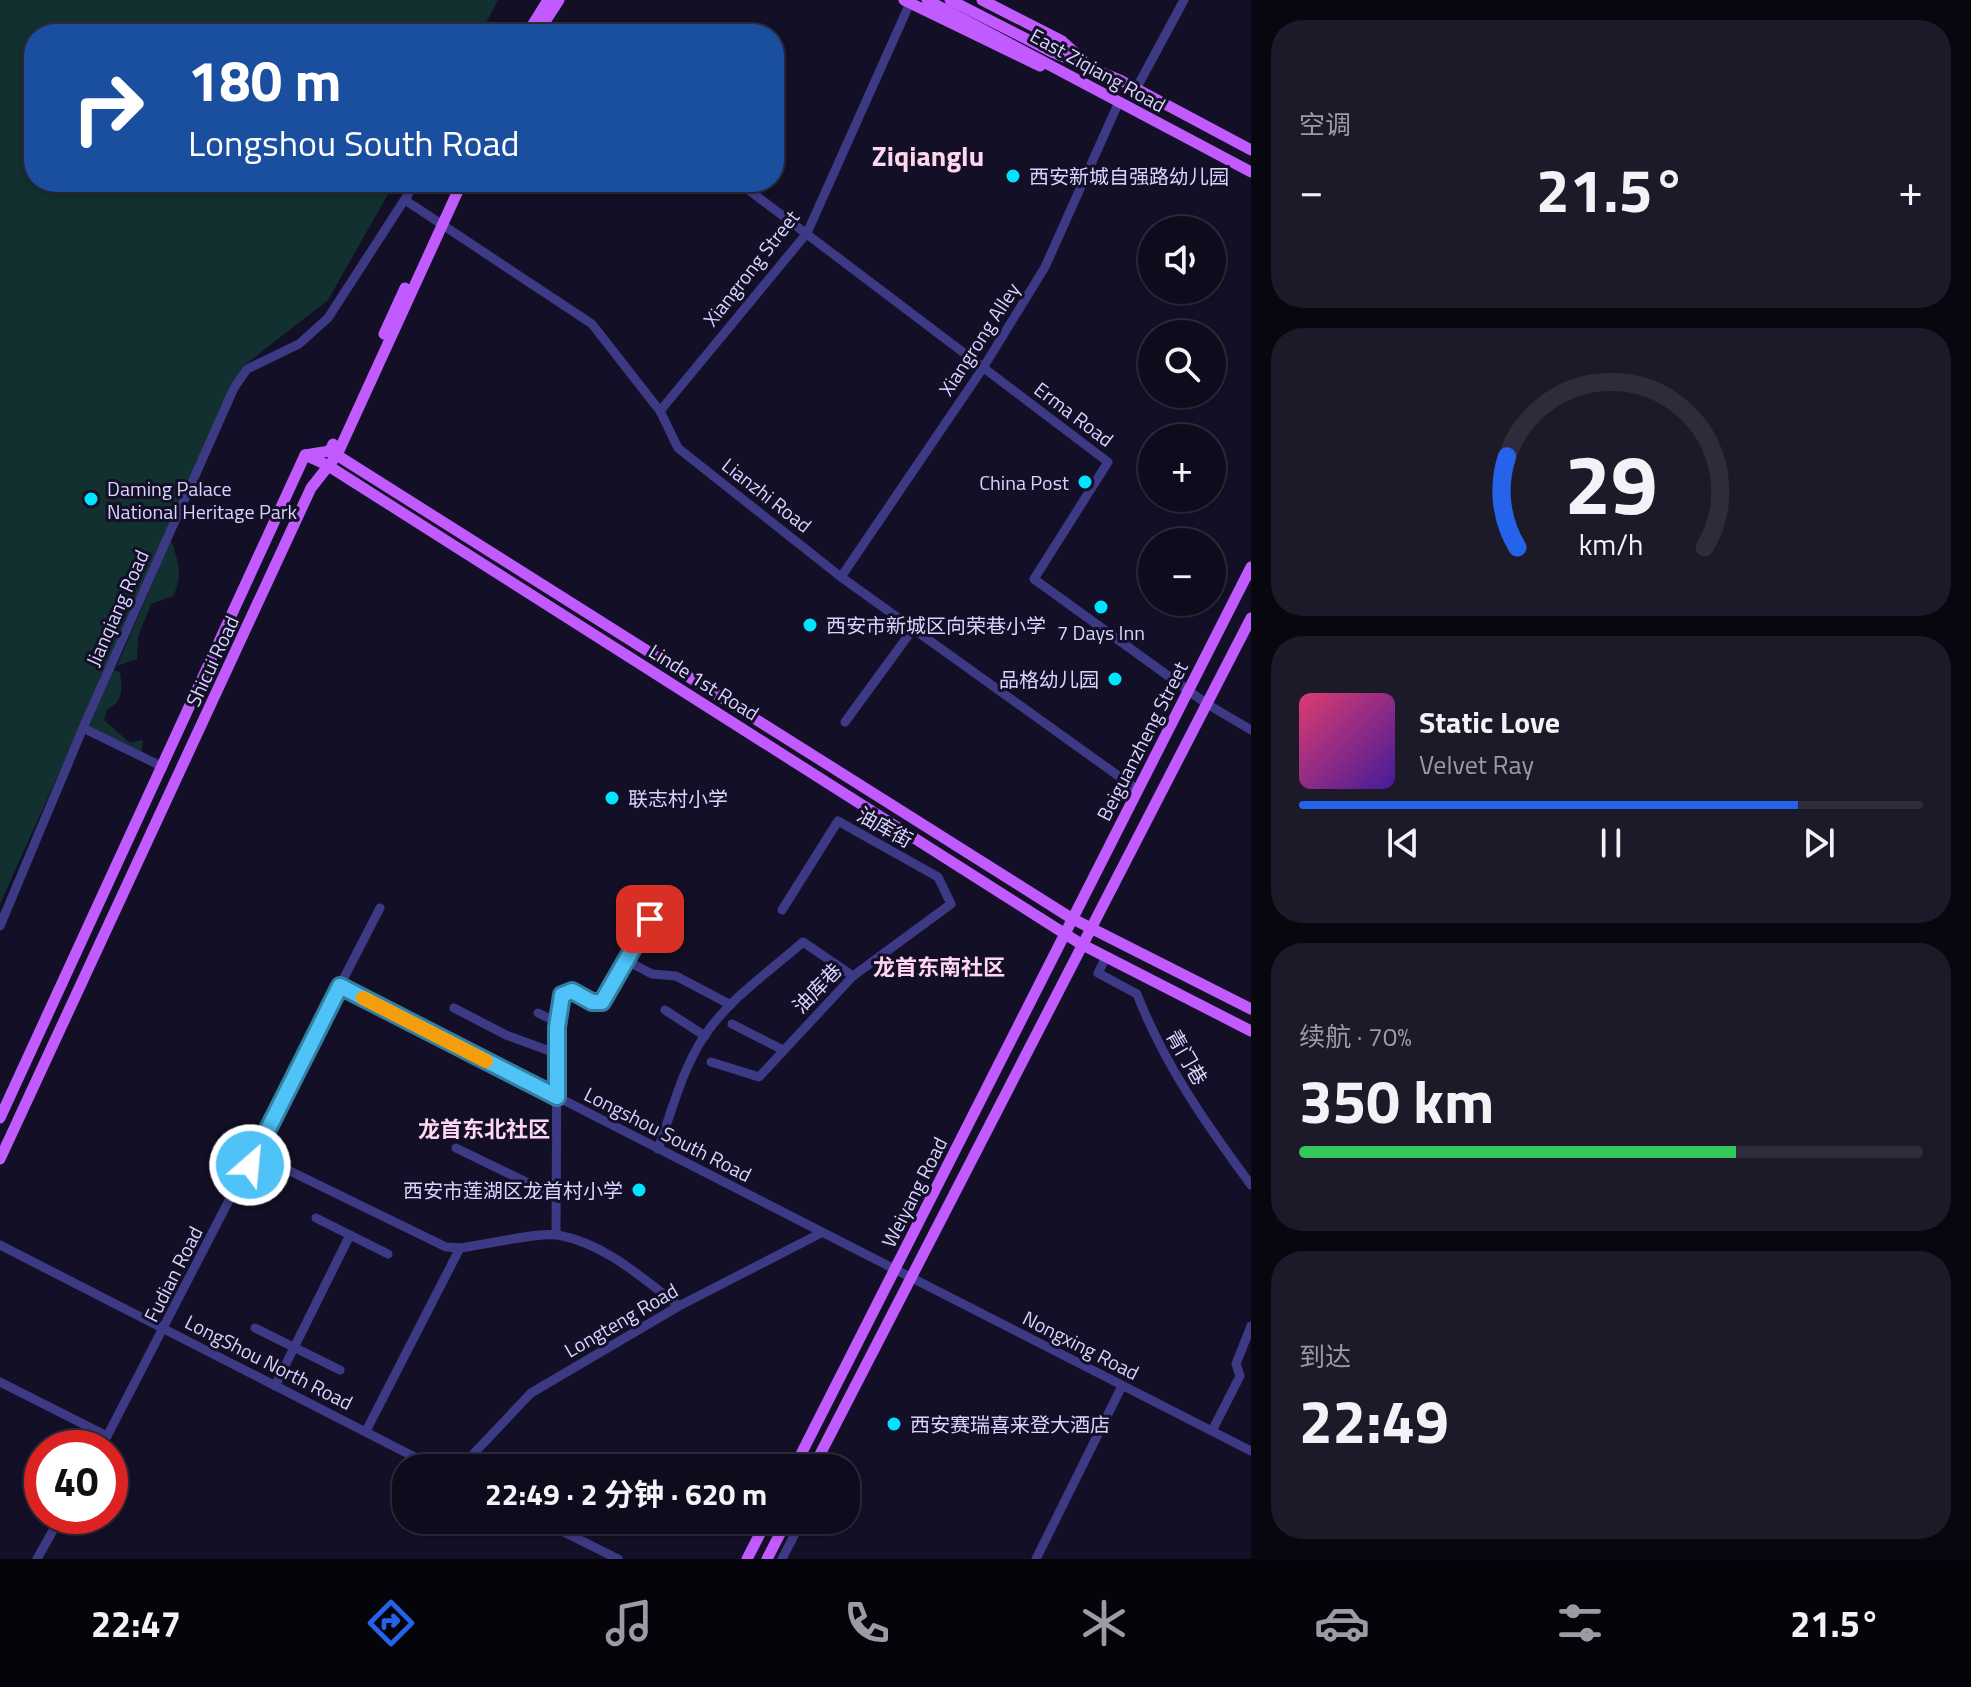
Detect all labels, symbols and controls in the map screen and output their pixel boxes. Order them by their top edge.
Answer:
street label: East Ziqiang Road [1025,20,1171,120]
text: 180 m [188,38,341,123]
icon: right [56,56,160,160]
text: 空调 [1299,105,1351,144]
text: Longshou South Road [188,115,520,170]
district label: Ziqianglu [872,134,984,177]
text: 21.5° [1536,144,1686,235]
text: − [1299,156,1324,223]
text: + [1898,156,1923,223]
place label: 西安新城自强路幼儿园 [1029,161,1229,192]
marker: 西安新城自强路幼儿园 [1004,167,1022,185]
street label: Xiangrong Street [695,203,807,333]
map controls [1138,216,1226,616]
button: sound [1138,216,1226,304]
street label: Xiangrong Alley [931,276,1028,402]
button: search [1138,320,1226,408]
street label: Erma Road [1028,374,1120,454]
text: 29 [1564,419,1658,545]
button: + [1138,424,1226,512]
street label: Lianzhi Road [715,450,819,540]
place label: China Post [979,467,1069,498]
place label: Daming Palace National Heritage Park [107,473,298,527]
marker: China Post [1076,473,1094,491]
marker: Daming Palace National Heritage Park [82,490,100,508]
text: km/h [1579,523,1643,566]
button: − [1138,528,1226,616]
street label: Jianqiang Road [78,545,156,671]
marker: 7 Days Inn [1092,598,1110,616]
street label: Shicui Road [177,610,247,712]
place label: 西安市新城区向荣巷小学 [826,610,1046,641]
marker: 西安市新城区向荣巷小学 [801,616,819,634]
place label: 7 Days Inn [1057,617,1145,648]
street label: Linde 1st Road [643,636,765,728]
street label: Beiguanzheng Street [1088,656,1196,826]
place label: 品格幼儿园 [999,664,1099,695]
marker: 品格幼儿园 [1106,670,1124,688]
text: Static Love [1419,699,1560,745]
text: Velvet Ray [1419,745,1534,784]
place label: 联志村小学 [628,783,728,814]
marker: 联志村小学 [603,789,621,807]
street label: 油库街 [851,799,919,855]
icon: previous [1381,821,1425,865]
icon: pause [1589,821,1633,865]
icon: next [1797,821,1841,865]
pin [616,885,684,953]
icon: arrive [628,897,672,941]
district label: 龙首东南社区 [873,950,1005,984]
street label: 油库巷 [785,956,849,1020]
text: 续航 · 70% [1299,1017,1412,1056]
street label: 青门巷 [1159,1023,1215,1091]
text: 350 km [1299,1055,1494,1146]
street label: Longshou South Road [579,1078,757,1190]
district label: 龙首东北社区 [418,1112,550,1146]
position arrow [208,1123,292,1207]
street label: Weiyang Road [873,1131,955,1253]
place label: 西安市莲湖区龙首村小学 [403,1175,623,1206]
marker: 西安市莲湖区龙首村小学 [630,1181,648,1199]
street label: Fudian Road [136,1221,210,1327]
street label: Longteng Road [558,1275,684,1365]
street label: Nongxing Road [1017,1302,1145,1388]
street label: LongShou North Road [180,1306,358,1418]
text: 到达 [1299,1337,1351,1376]
text: 22:49 [1299,1375,1449,1466]
place label: 西安赛瑞喜来登大酒店 [910,1409,1110,1440]
marker: 西安赛瑞喜来登大酒店 [885,1415,903,1433]
speed limit sign: 40 [24,1430,128,1534]
text: 22:49 · 2 分钟 · 620 m [485,1471,767,1517]
icon: directions [363,1595,419,1651]
icon: music [601,1595,657,1651]
icon: phone [839,1595,895,1651]
icon: climate [1076,1595,1132,1651]
icon: car [1314,1595,1370,1651]
icon: filters [1552,1595,1608,1651]
text: 22:47 [91,1596,181,1651]
text: 21.5° [1790,1596,1880,1651]

